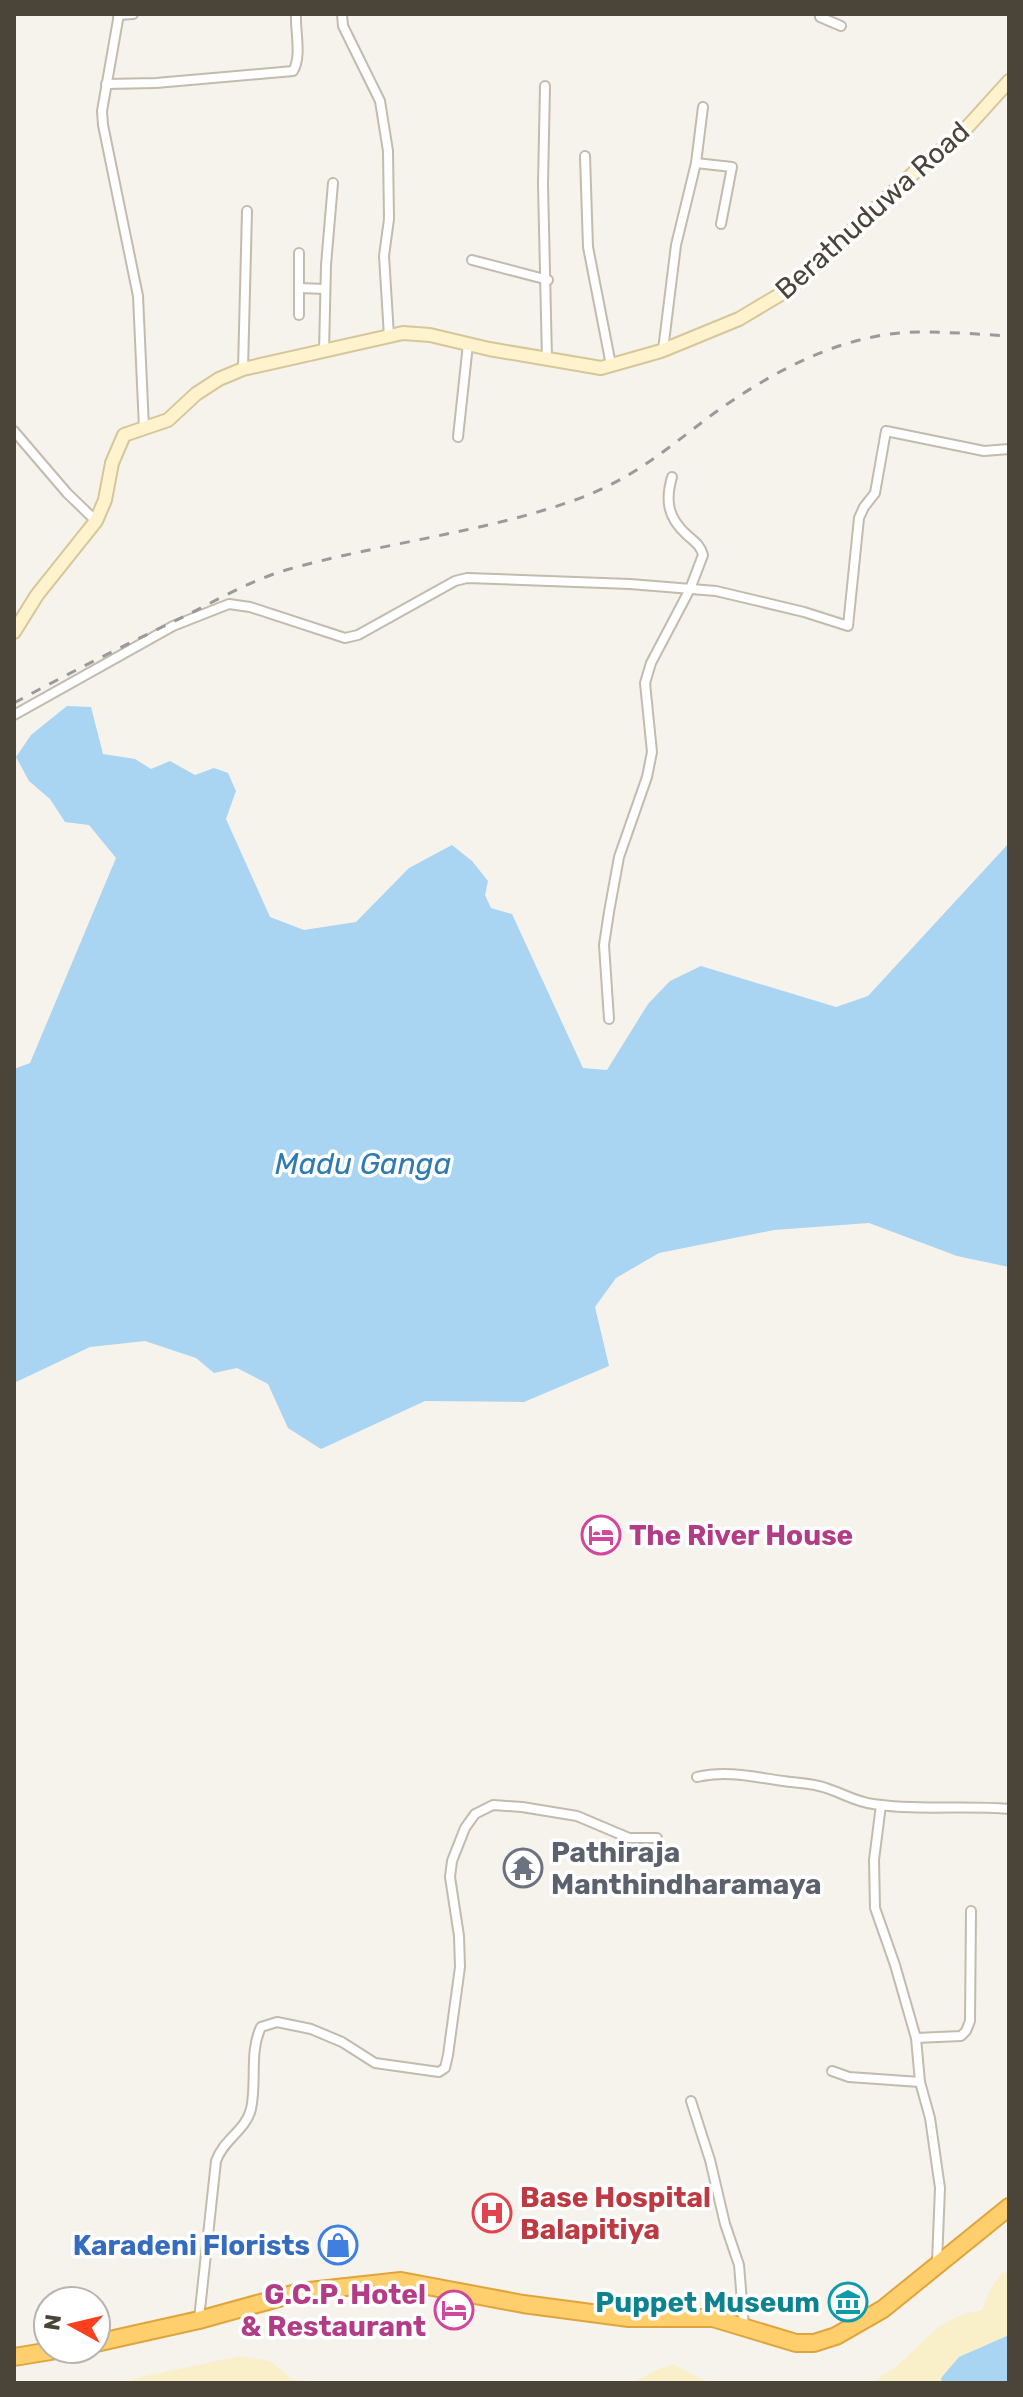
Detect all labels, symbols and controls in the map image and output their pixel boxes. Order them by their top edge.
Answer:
street label: Berathuduwa Road [769,115,976,306]
water label: Madu Ganga [275,1146,451,1182]
hotel icon: The River House [580,1514,622,1556]
place label: The River House [629,1519,853,1552]
place label: Pathiraja Manthindharamaya [551,1836,822,1901]
temple icon: Pathiraja Manthindharamaya [502,1847,544,1889]
place label: Base Hospital Balapitiya [520,2181,711,2246]
hospital icon: Base Hospital Balapitiya [471,2192,513,2234]
shop icon: Karadeni Florists [317,2224,359,2266]
place label: Karadeni Florists [73,2229,310,2262]
place label: G.C.P. Hotel & Restaurant [241,2278,426,2343]
museum icon: Puppet Museum [827,2281,869,2323]
north arrow [32,2285,112,2365]
place label: Puppet Museum [595,2286,820,2319]
hotel icon: G.C.P. Hotel & Restaurant [433,2289,475,2331]
text: N [38,2313,67,2332]

